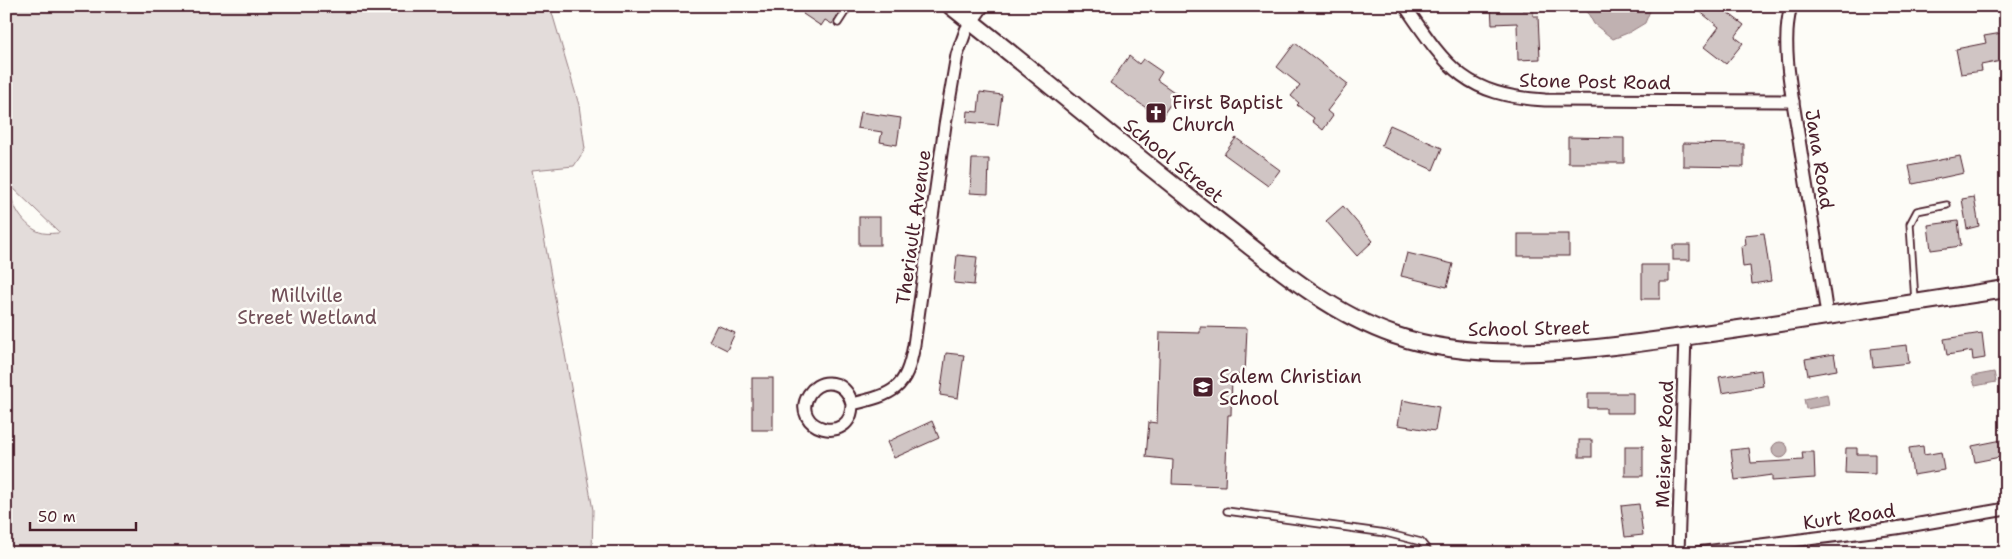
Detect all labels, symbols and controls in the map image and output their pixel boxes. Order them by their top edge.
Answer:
street label: Stone Post Road [1519,68,1671,95]
place label: First Baptist Church [1172,90,1283,137]
church icon: First Baptist Church [1144,101,1168,125]
street label: Jana Road [1799,107,1840,211]
street label: School Street [1118,112,1229,209]
street label: Theriault Avenue [890,148,937,306]
park label: Millville Street Wetland [237,283,377,330]
street label: School Street [1468,315,1590,342]
place label: Salem Christian School [1219,364,1362,411]
school or university icon: Salem Christian School [1191,375,1215,399]
street label: Meisner Road [1650,380,1679,508]
street label: Kurt Road [1801,498,1897,535]
scale bar [30,499,136,531]
text: 50 m [38,507,76,527]

